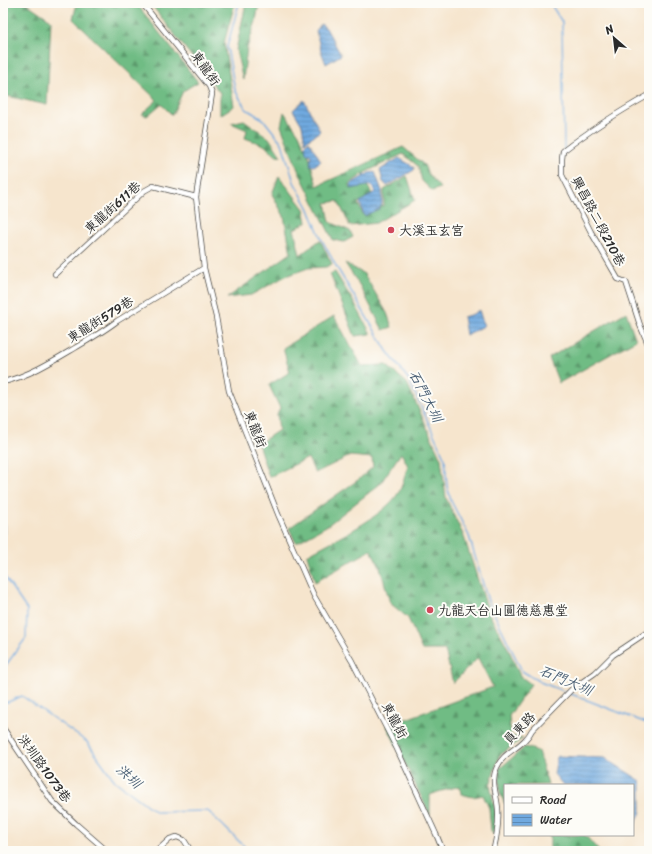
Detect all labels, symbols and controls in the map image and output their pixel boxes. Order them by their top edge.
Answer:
north arrow [594,18,634,58]
text: N [601,19,618,40]
street label: 東龍街 [185,46,226,91]
street label: 興昌路二段210巷 [565,172,632,270]
street label: 東龍街611巷 [78,175,146,240]
place label: 大溪玉玄宮 [399,219,464,242]
marker: 大溪玉玄宮 [386,225,396,235]
street label: 東龍街579巷 [62,290,138,349]
water label: 石門大圳 [402,366,450,429]
street label: 東龍街 [238,407,273,452]
place label: 九龍天台山圓德慈惠堂 [438,599,568,622]
marker: 九龍天台山圓德慈惠堂 [425,605,435,615]
water label: 石門大圳 [535,658,598,704]
street label: 東龍街 [375,698,414,743]
street label: 員東路 [498,706,541,750]
street label: 洪圳路1073巷 [12,729,78,808]
water label: 洪圳 [110,758,149,796]
legend [504,784,634,836]
text: Road [540,789,567,811]
text: Water [540,809,573,831]

